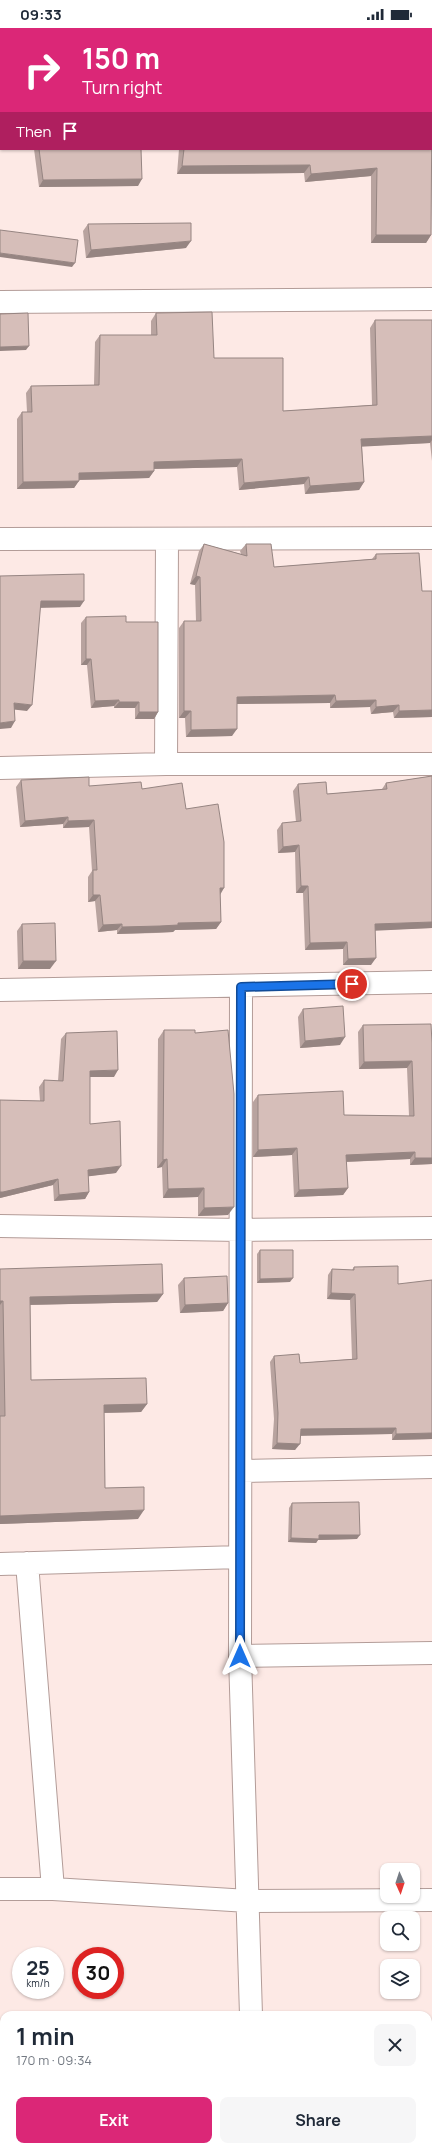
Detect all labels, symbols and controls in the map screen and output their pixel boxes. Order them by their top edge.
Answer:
text: 09:33 [20,4,62,25]
text: 150 m [82,39,160,77]
icon: right [16,44,68,96]
text: Turn right [82,75,163,99]
icon: arrive [59,120,81,142]
text: Then [16,121,51,142]
pin [335,967,369,1001]
icon: arrive [341,973,363,995]
position arrow [219,1635,261,1677]
north arrow [380,1863,420,1903]
map controls [380,1863,420,1999]
button: search [380,1911,420,1951]
speed limit sign: 30 [72,1947,124,1999]
text: 25 [26,1954,50,1981]
button: layers [380,1959,420,1999]
text: km/h [26,1976,50,1990]
text: 1 min [16,2019,75,2052]
button: close [374,2024,416,2066]
text: 170 m · 09:34 [16,2051,92,2069]
button: Exit [16,2097,212,2143]
button: Share [220,2097,416,2143]

